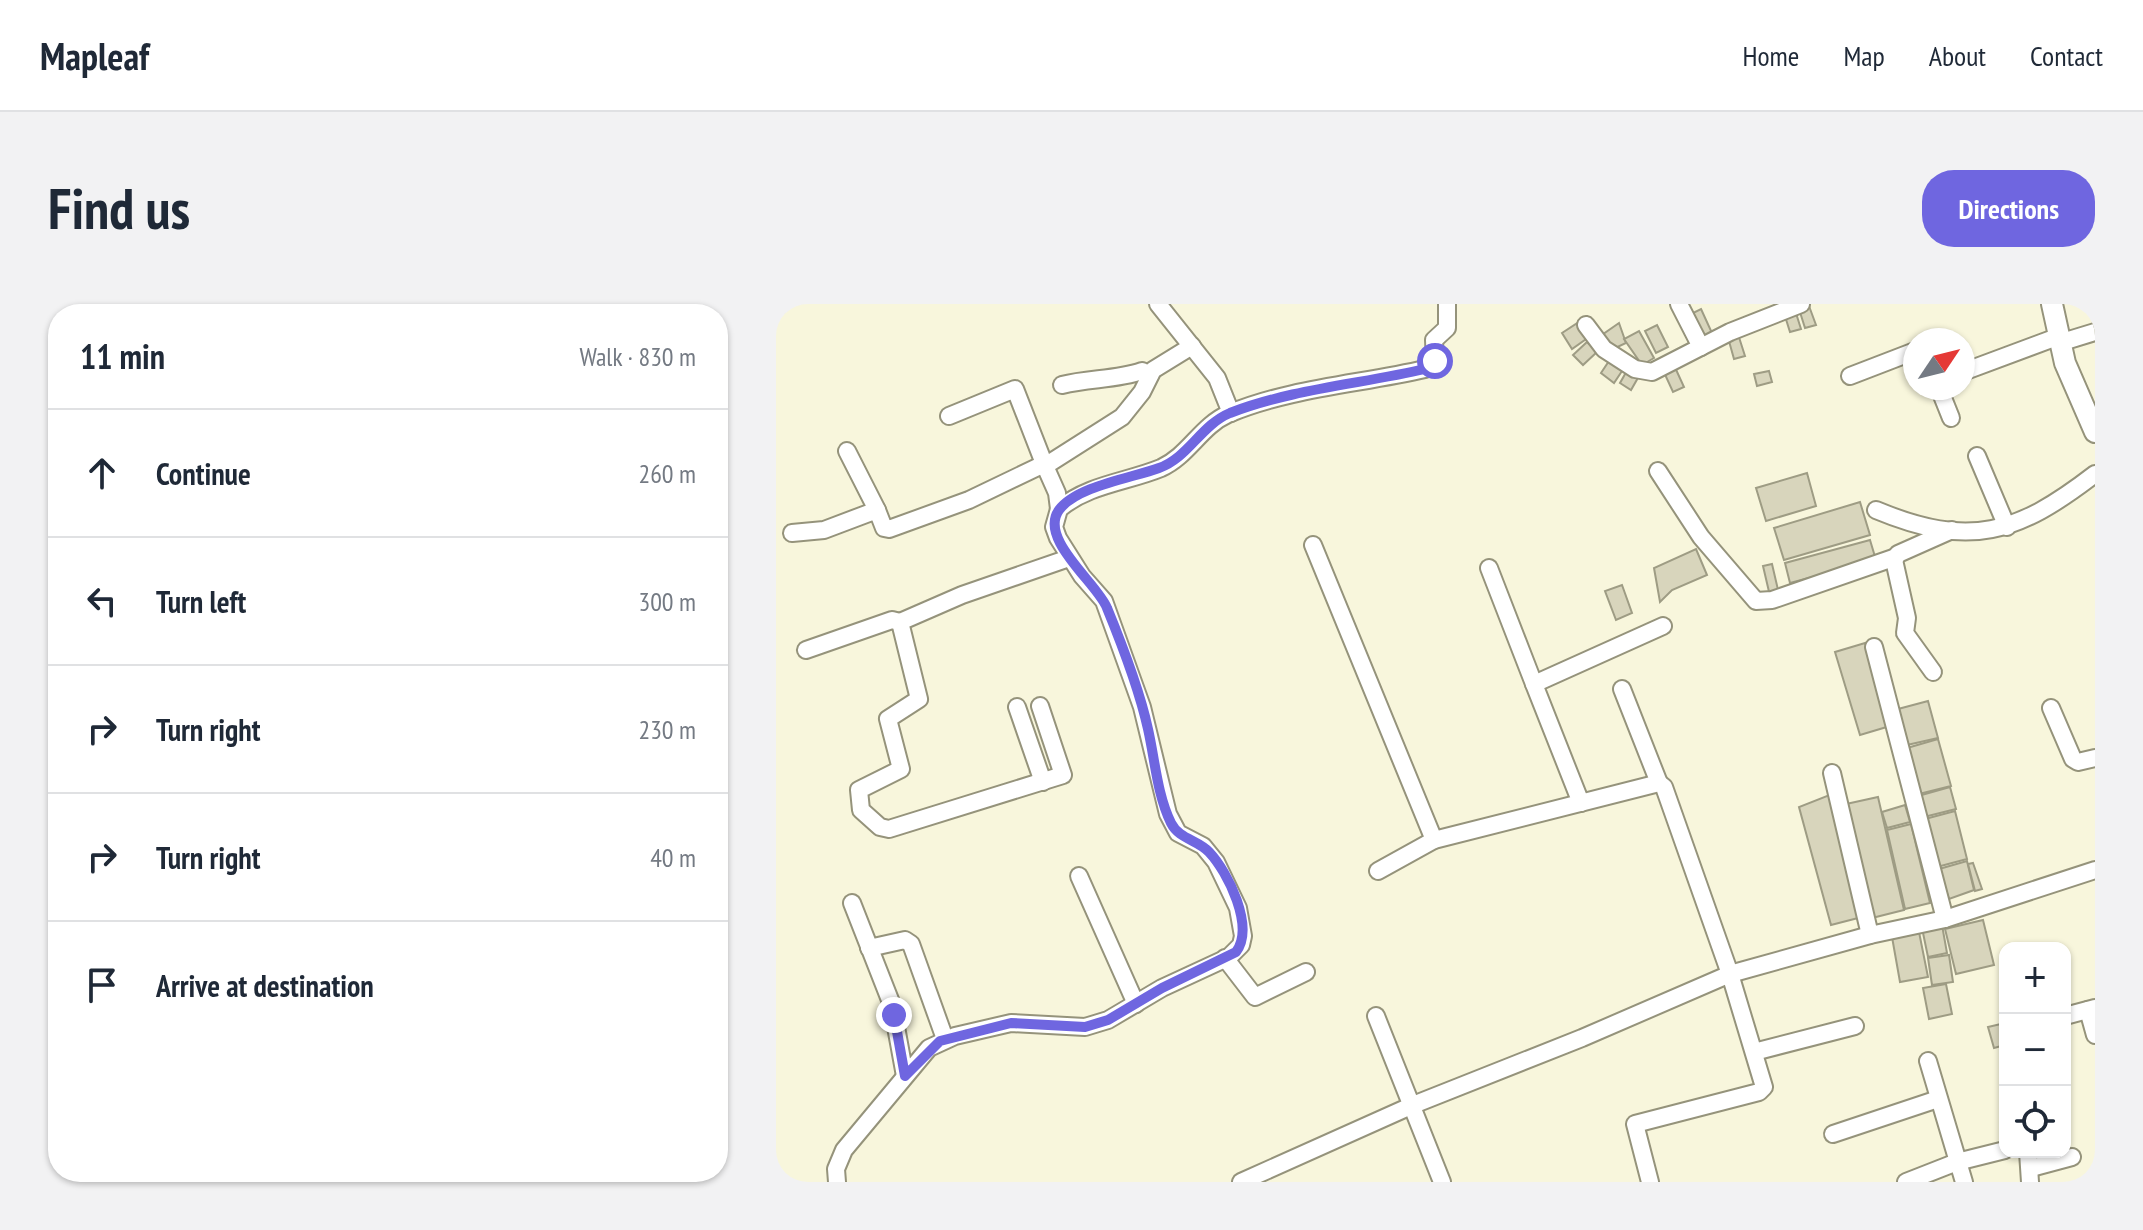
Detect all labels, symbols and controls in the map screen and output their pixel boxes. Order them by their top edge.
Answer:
text: Mapleaf [40,31,149,80]
text: Home [1743,37,1799,74]
text: Map [1843,37,1885,74]
text: About [1929,37,1986,74]
text: Contact [2030,37,2103,74]
button: Directions [1922,170,2095,247]
text: Find us [48,172,190,244]
north arrow [1903,328,1975,400]
text: 11 min [80,334,165,378]
text: Walk · 830 m [579,340,696,373]
route start [1417,343,1453,379]
icon: ahead [80,451,124,495]
text: Continue [156,454,251,493]
text: 260 m [638,457,696,490]
icon: left [80,579,124,623]
text: Turn left [156,582,246,621]
text: 300 m [638,585,696,618]
icon: right [80,707,124,751]
text: Turn right [156,710,260,749]
text: 230 m [638,713,696,746]
icon: right [80,835,124,879]
text: Turn right [156,838,260,877]
text: 40 m [650,841,696,874]
map controls [1999,942,2071,1158]
button: + [1999,942,2071,1014]
icon: arrive [80,963,124,1007]
text: Arrive at destination [156,966,374,1005]
route end [876,997,912,1033]
button: − [1999,1014,2071,1086]
button: locate [1999,1086,2071,1158]

